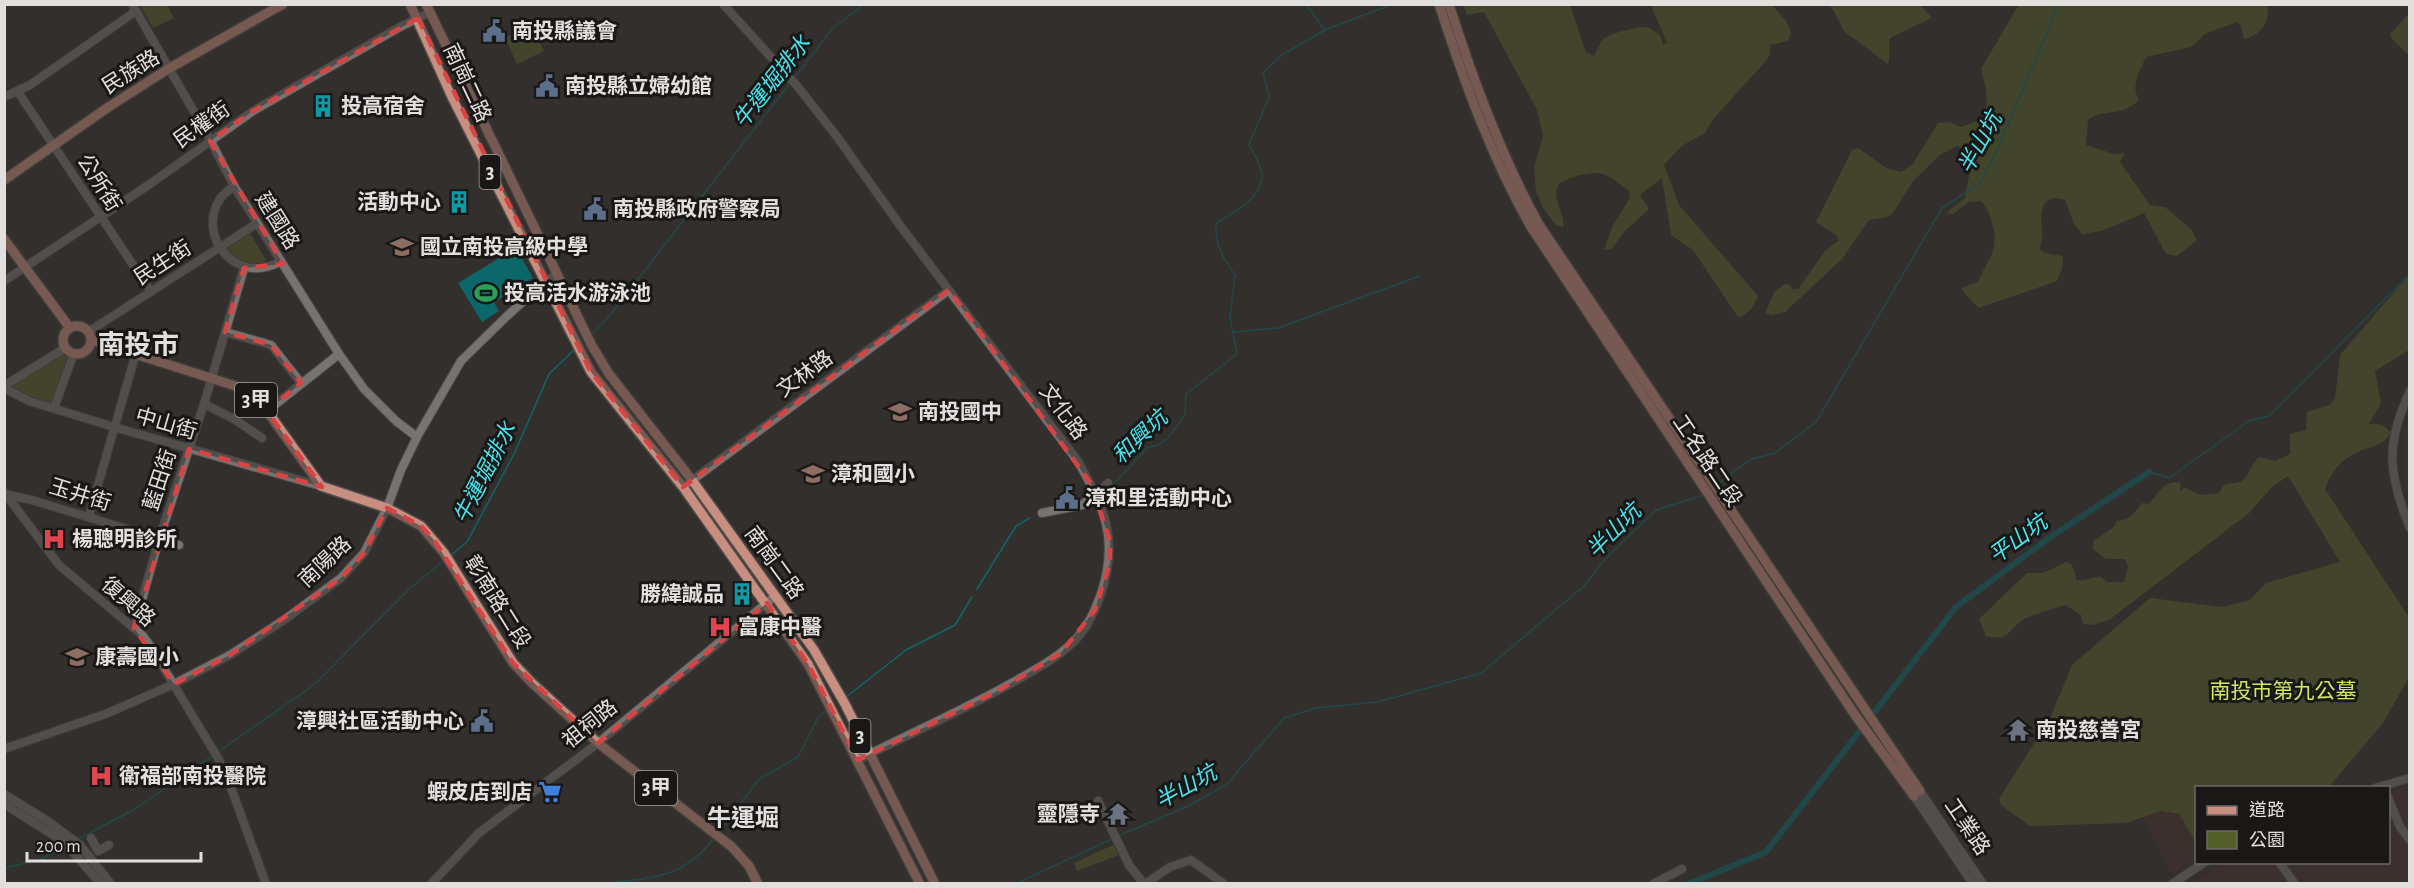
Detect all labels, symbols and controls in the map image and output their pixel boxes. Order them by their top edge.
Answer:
public building icon: 南投縣議會 [481,18,507,44]
place label: 南投縣議會 [512,19,617,42]
water label: 牛運堀排水 [729,30,815,132]
street label: 南崗二路 [440,40,495,126]
street label: 民族路 [98,46,163,98]
public building icon: 南投縣立婦幼館 [534,73,560,99]
place label: 南投縣立婦幼館 [565,74,712,97]
building icon: 投高宿舍 [310,93,336,119]
place label: 投高宿舍 [341,94,425,117]
street label: 民權街 [170,98,234,152]
water label: 半山坑 [1954,106,2007,177]
street label: 公所街 [73,150,125,215]
road number: 3 [480,155,500,189]
street label: 建國路 [251,188,303,253]
building icon: 活動中心 [446,189,472,215]
place label: 活動中心 [357,190,441,213]
public building icon: 南投縣政府警察局 [582,196,608,222]
place label: 南投縣政府警察局 [613,197,781,220]
school or university icon: 國立南投高級中學 [389,234,415,260]
place label: 國立南投高級中學 [420,235,588,258]
street label: 民生街 [130,236,195,289]
sports icon: 投高活水游泳池 [473,280,499,306]
place label: 投高活水游泳池 [504,281,651,304]
district label: 南投市 [98,330,179,359]
street label: 文林路 [773,346,837,401]
street label: 文化路 [1036,380,1091,443]
road number: 3甲 [235,383,277,417]
school or university icon: 南投國中 [887,399,913,425]
place label: 南投國中 [918,401,1002,423]
street label: 中山街 [133,404,199,443]
water label: 和興坑 [1108,404,1174,468]
street label: 工名路二段 [1669,411,1746,510]
water label: 牛運堀排水 [449,418,520,527]
street label: 藍田街 [139,446,180,513]
school or university icon: 漳和國小 [800,461,826,487]
place label: 漳和國小 [831,463,915,485]
street label: 玉井街 [47,475,113,514]
public building icon: 漳和里活動中心 [1054,485,1080,511]
place label: 漳和里活動中心 [1085,486,1232,509]
water label: 半山坑 [1582,497,1647,562]
water label: 平山坑 [1984,508,2054,567]
street label: 南崗二路 [741,522,808,603]
hospital icon: 楊聰明診所 [41,526,67,552]
place label: 楊聰明診所 [72,527,177,550]
street label: 南陽路 [294,532,355,591]
street label: 彰南路二段 [460,551,535,652]
street label: 復興路 [97,573,159,631]
building icon: 勝緯誠品 [729,581,755,607]
place label: 勝緯誠品 [640,582,724,605]
hospital icon: 富康中醫 [707,614,733,640]
place label: 富康中醫 [738,615,822,638]
school or university icon: 康壽國小 [64,644,90,670]
place label: 康壽國小 [95,645,179,668]
park label: 南投市第九公墓 [2210,680,2357,702]
street label: 祖祠路 [558,695,621,752]
public building icon: 漳興社區活動中心 [469,708,495,734]
place label: 漳興社區活動中心 [296,709,464,732]
temple icon: 南投慈善宮 [2005,717,2031,743]
place label: 南投慈善宮 [2036,718,2141,741]
road number: 3 [850,719,870,753]
water label: 半山坑 [1151,759,1223,813]
hospital icon: 衛福部南投醫院 [88,763,114,789]
place label: 衛福部南投醫院 [119,764,266,787]
road number: 3甲 [635,771,677,805]
supermarket icon: 蝦皮店到店 [537,779,563,805]
place label: 蝦皮店到店 [427,781,532,803]
legend [2195,786,2390,864]
street label: 工業路 [1941,794,1994,859]
text: 道路 [2249,800,2285,820]
temple icon: 靈隱寺 [1105,801,1131,827]
place label: 靈隱寺 [1037,803,1100,825]
district label: 牛運堀 [707,805,779,831]
scale bar [27,825,201,863]
text: 公園 [2249,831,2285,850]
text: 200 m [36,838,81,856]

